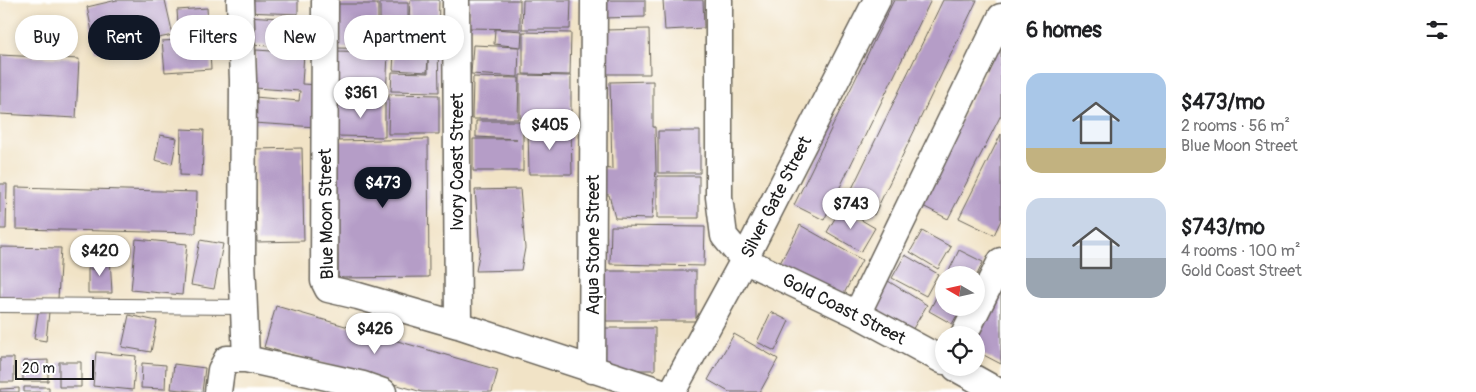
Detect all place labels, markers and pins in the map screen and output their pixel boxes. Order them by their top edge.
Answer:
pin: $361 [331,76,391,119]
pin: $405 [520,108,580,151]
pin: $473 [353,166,413,209]
pin: $743 [821,188,881,230]
pin: $420 [70,234,130,277]
pin: $426 [345,312,405,355]

